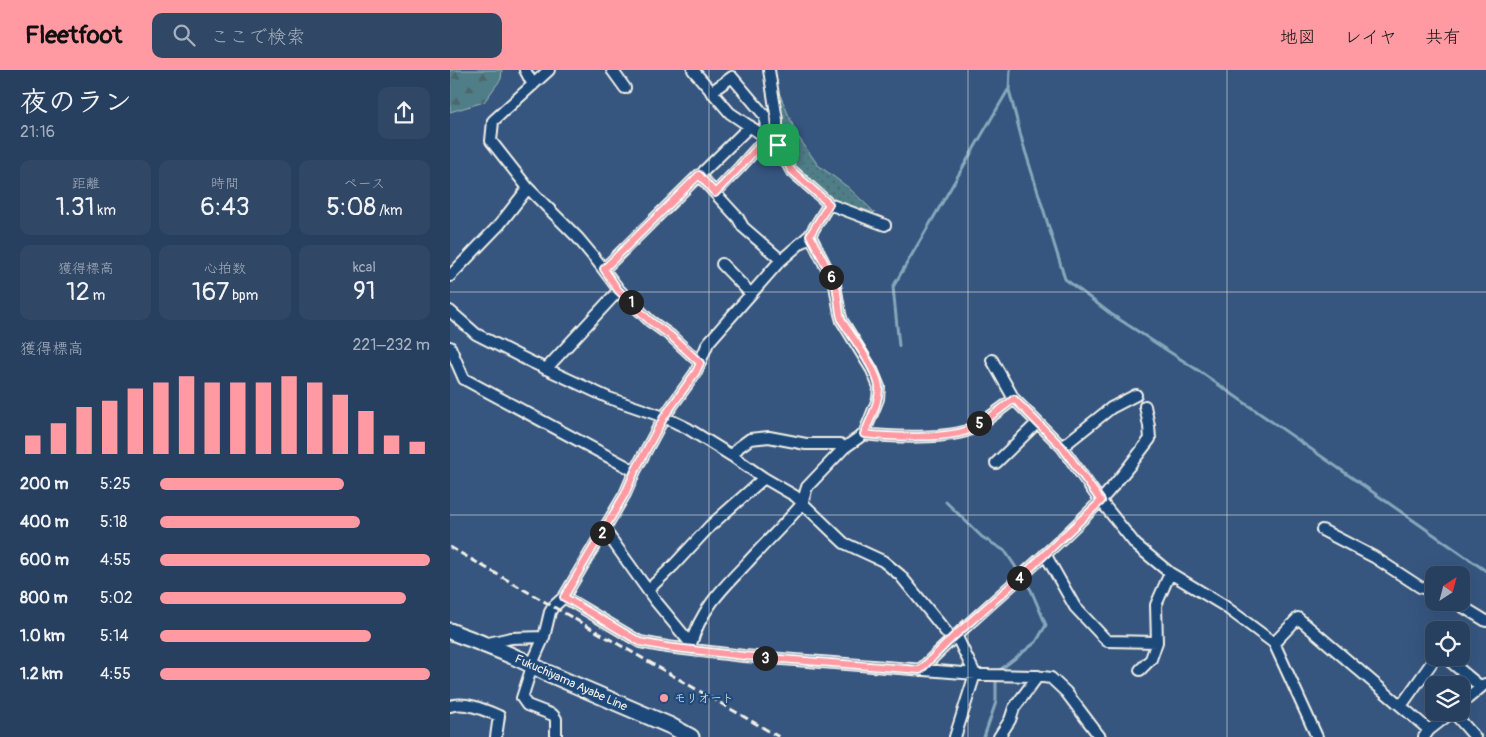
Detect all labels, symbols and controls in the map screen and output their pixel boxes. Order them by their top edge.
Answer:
search box [152,13,502,58]
text: Fleetfoot [25,21,122,50]
icon: search [170,21,198,49]
text: ここで検索 [210,25,305,49]
text: 地図 [1280,26,1316,49]
text: レイヤ [1344,26,1397,49]
text: 共有 [1425,26,1461,49]
text: 夜のラン [20,85,132,120]
button: share [378,87,430,139]
text: 21:16 [20,122,55,142]
pin [757,124,799,166]
icon: arrive [764,131,792,159]
text: 距離 [72,175,100,192]
text: 時間 [211,175,239,192]
text: ペース [344,175,385,192]
text: 1.31 [56,192,95,223]
text: 6:43 [200,192,250,223]
text: 5:08 [326,192,376,223]
text: km [95,202,116,219]
text: /km [376,202,402,219]
text: kcal [353,259,376,276]
text: 獲得標高 [58,260,114,277]
text: 心拍数 [204,260,246,277]
pin: 6 [818,264,844,290]
text: 6 [827,269,836,286]
text: 91 [353,276,376,307]
text: 12 [66,277,90,308]
text: 167 [192,277,229,308]
text: m [90,287,105,304]
text: bpm [229,287,258,304]
pin: 1 [618,290,644,314]
text: 1 [629,294,634,311]
text: 221–232 m [352,335,430,355]
text: 獲得標高 [20,339,84,359]
pin: 5 [966,410,992,436]
text: 5 [976,415,983,432]
text: 200 m [20,474,68,494]
text: 5:25 [100,474,131,494]
text: 400 m [20,512,69,532]
text: 5:18 [100,512,127,532]
pin: 2 [590,520,614,546]
text: 2 [599,525,606,542]
text: 600 m [20,550,69,570]
text: 4:55 [100,550,131,570]
pin: 4 [1006,566,1032,590]
north arrow [1425,566,1470,611]
map controls [1425,566,1470,721]
text: 4 [1015,570,1024,587]
text: 800 m [20,588,68,608]
text: 5:02 [100,588,133,608]
button: locate [1425,621,1470,666]
text: 1.0 km [20,626,65,646]
text: 5:14 [100,626,128,646]
pin: 3 [752,646,778,670]
text: 3 [762,650,769,667]
street label: Fukuchiyama Ayabe Line [512,651,630,715]
text: 1.2 km [20,664,63,684]
text: 4:55 [100,664,131,684]
button: layers [1425,676,1470,721]
place label: モリオート [674,691,734,706]
marker: モリオート [658,692,670,704]

